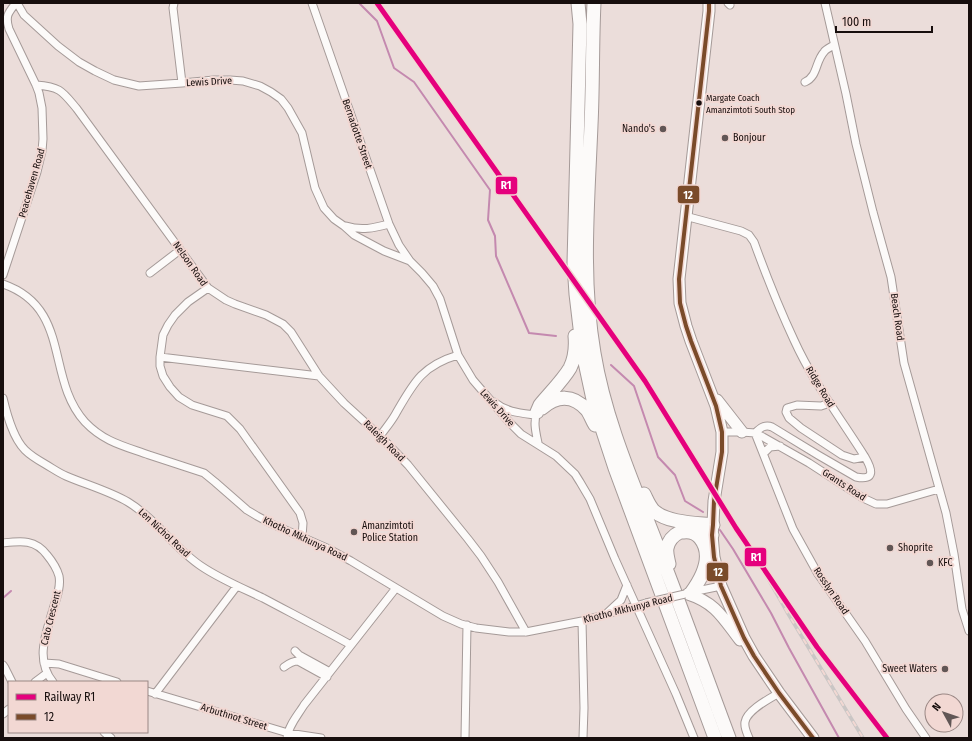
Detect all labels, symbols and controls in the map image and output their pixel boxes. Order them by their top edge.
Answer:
scale bar [836,8,932,34]
text: 100 m [842,15,871,29]
street label: Lewis Drive [186,75,232,89]
place label: Margate Coach Amanzimtoti South Stop [706,93,795,115]
street label: Bernadotte Street [339,98,375,171]
marker: Margate Coach Amanzimtoti South Stop [694,98,704,108]
place label: Nando's [622,123,655,135]
marker: Nando's [658,124,668,134]
place label: Bonjour [733,132,766,144]
marker: Bonjour [720,133,730,143]
street label: Peacehaven Road [16,147,48,219]
line badge: R1 [495,176,518,195]
text: R1 [501,179,511,192]
line badge: 12 [677,185,700,204]
text: 12 [683,189,693,202]
street label: Nelson Road [170,239,210,289]
street label: Beach Road [888,292,906,342]
street label: Ridge Road [803,364,837,410]
street label: Lewis Drive [477,387,517,429]
street label: Raleigh Road [361,418,407,464]
street label: Grants Road [820,466,868,504]
street label: Len Nichol Road [136,506,192,560]
street label: Khotho Mkhunya Road [261,514,349,564]
place label: Amanzimtoti Police Station [362,520,418,544]
marker: Amanzimtoti Police Station [349,527,359,537]
place label: Shoprite [898,542,933,554]
marker: Shoprite [885,543,895,553]
line badge: R1 [744,547,767,567]
text: R1 [751,551,761,564]
place label: KFC [938,557,953,569]
marker: KFC [925,558,935,568]
line badge: 12 [706,562,729,582]
street label: Rosslyn Road [811,565,851,617]
text: 12 [713,566,723,579]
street label: Cato Crescent [38,589,64,646]
street label: Khotho Mkhunya Road [582,592,674,626]
place label: Sweet Waters [882,663,937,675]
marker: Sweet Waters [940,664,950,674]
legend [8,681,148,733]
text: Railway R1 [44,690,95,704]
north arrow [924,693,964,733]
text: N [930,700,944,714]
street label: Arbuthnot Street [199,701,269,733]
text: 12 [44,710,54,724]

